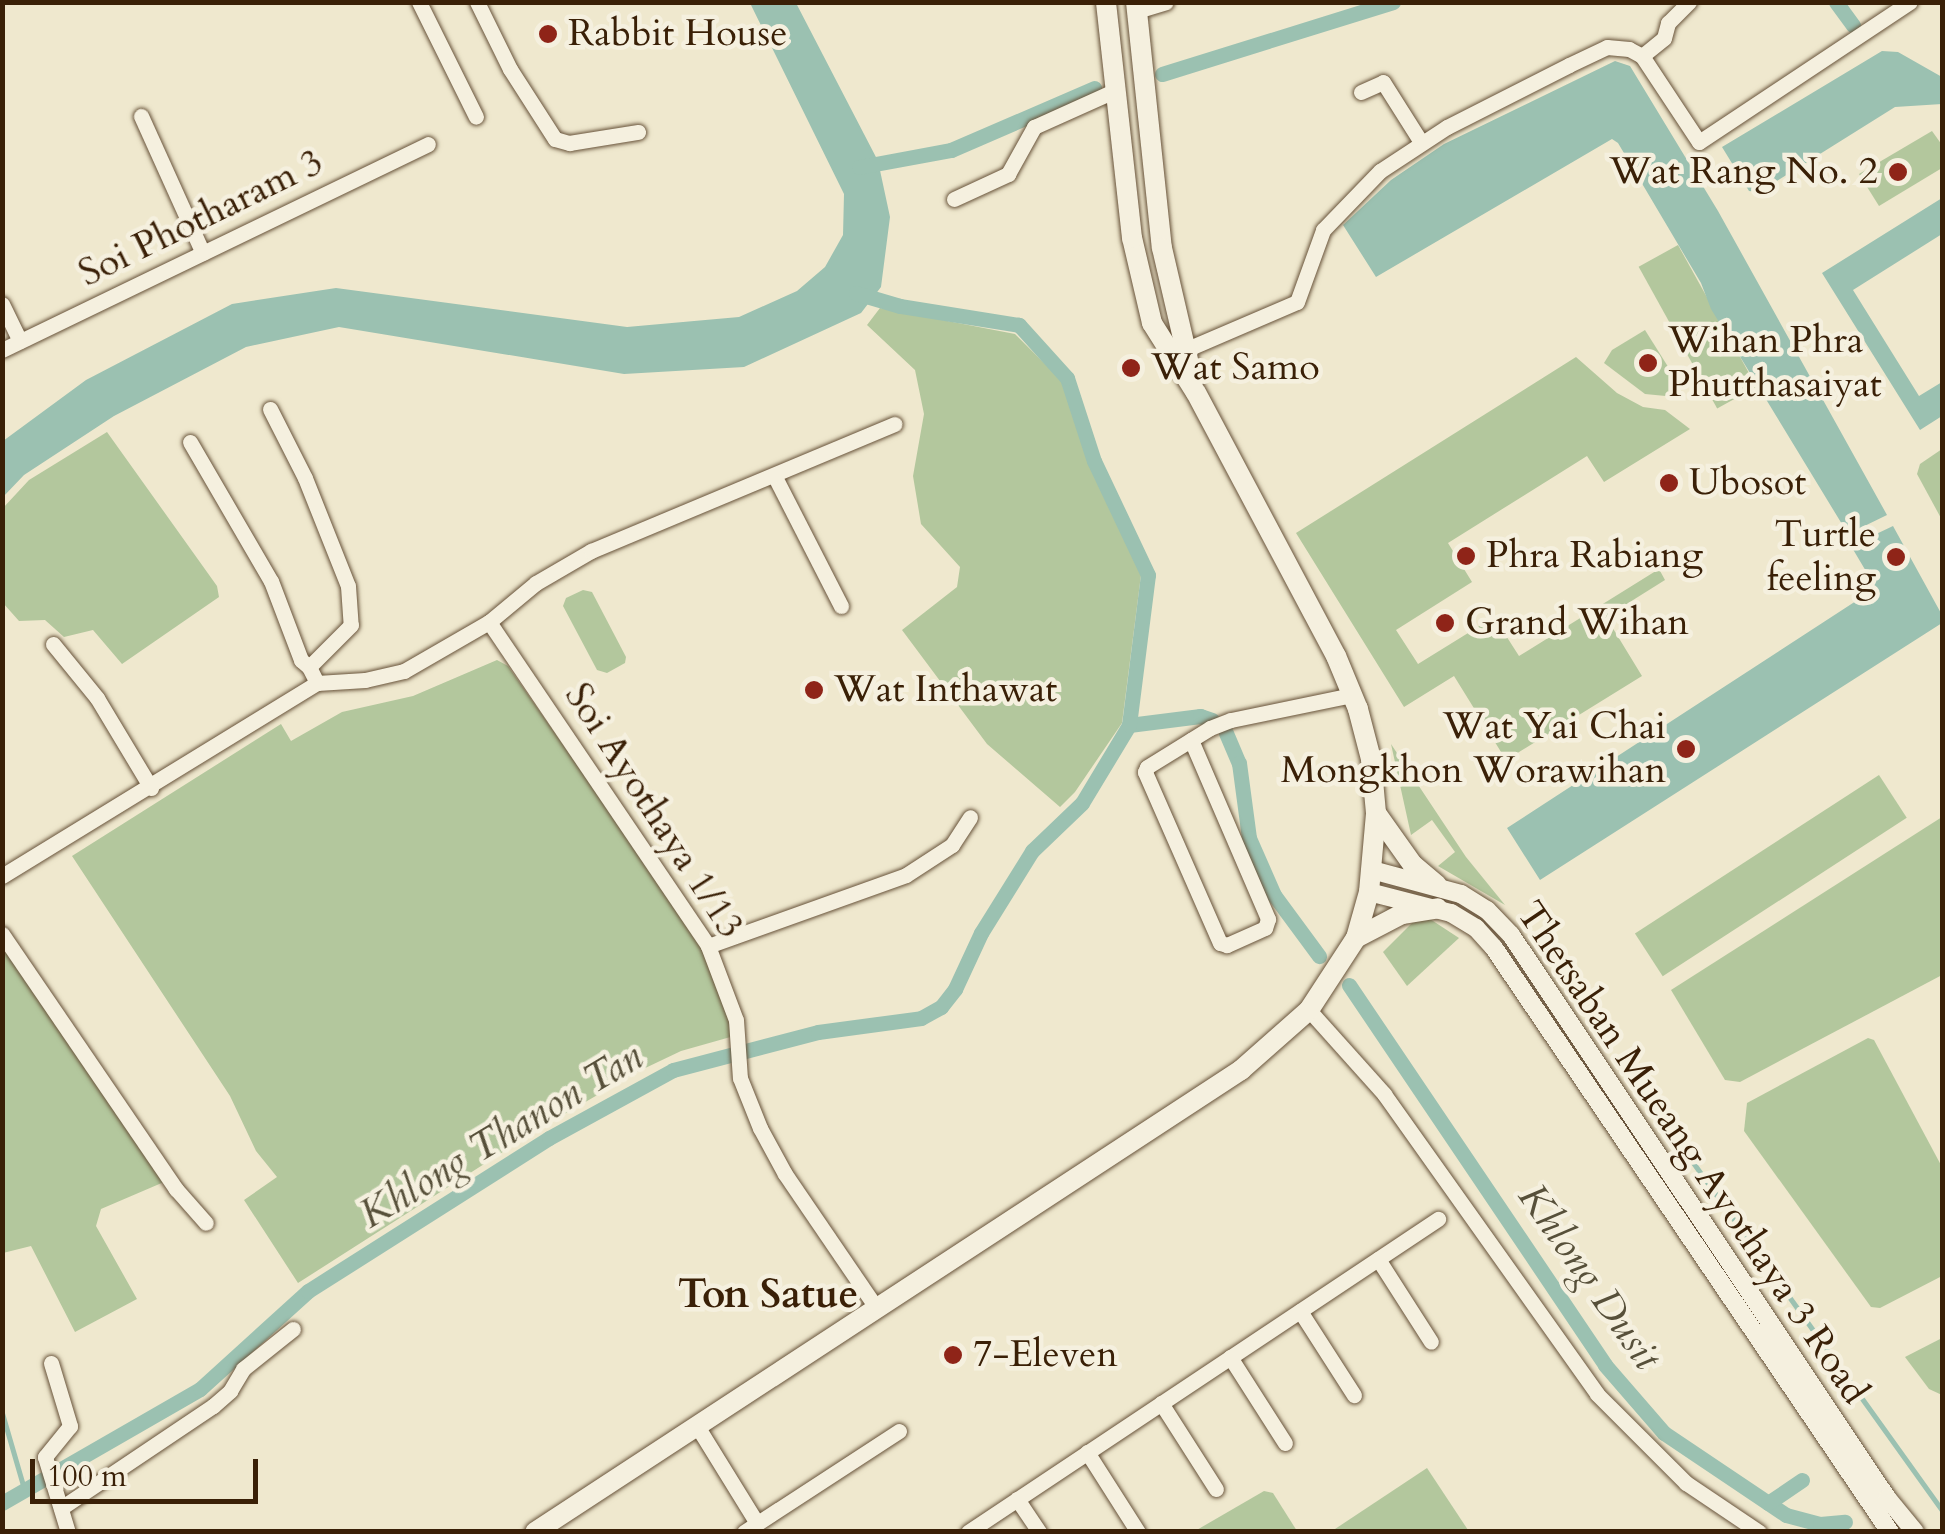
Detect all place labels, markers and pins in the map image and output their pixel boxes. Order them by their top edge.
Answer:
place label: Rabbit House [568,11,788,57]
marker: Rabbit House [537,23,559,45]
place label: Wat Rang No. 2 [1609,149,1878,195]
marker: Wat Rang No. 2 [1887,161,1909,183]
place label: Wihan Phra Phutthasaiyat [1668,318,1882,408]
place label: Wat Samo [1151,345,1320,391]
marker: Wihan Phra Phutthasaiyat [1637,352,1659,374]
marker: Wat Samo [1120,357,1142,379]
place label: Ubosot [1689,460,1806,506]
marker: Ubosot [1658,472,1680,494]
place label: Turtle feeling [1767,512,1876,602]
place label: Phra Rabiang [1486,533,1703,579]
marker: Phra Rabiang [1455,545,1477,567]
marker: Turtle feeling [1885,546,1907,568]
place label: Grand Wihan [1465,600,1689,646]
marker: Grand Wihan [1434,612,1456,634]
place label: Wat Inthawat [834,667,1057,713]
marker: Wat Inthawat [803,679,825,701]
place label: Wat Yai Chai Mongkhon Worawihan [1280,704,1666,794]
marker: Wat Yai Chai Mongkhon Worawihan [1675,738,1697,760]
place label: 7-Eleven [973,1332,1118,1378]
marker: 7-Eleven [942,1344,964,1366]

